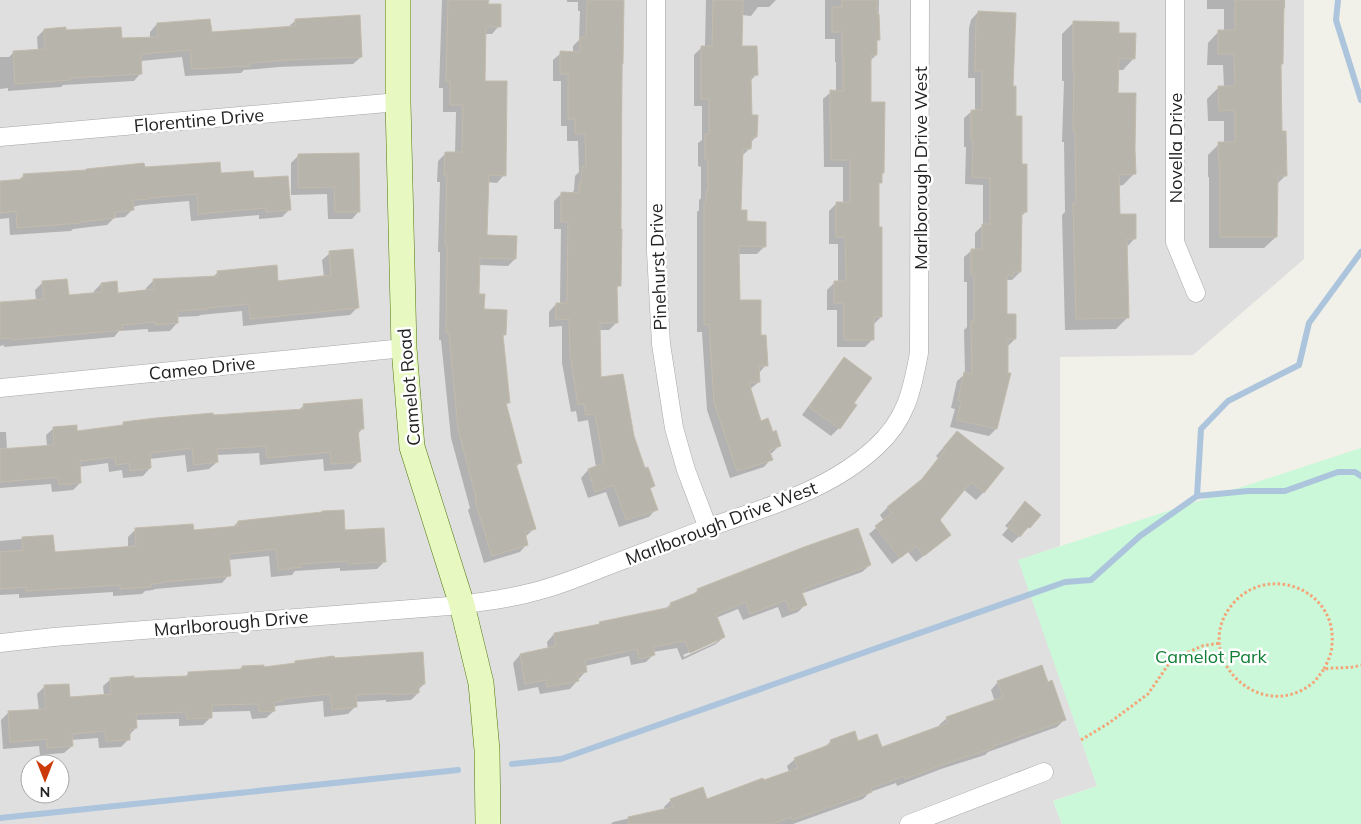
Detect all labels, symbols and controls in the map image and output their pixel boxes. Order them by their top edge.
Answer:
street label: Marlborough Drive West [909,66,932,270]
street label: Novella Drive [1164,93,1187,203]
street label: Florentine Drive [133,103,265,137]
street label: Pinehurst Drive [644,203,672,331]
street label: Camelot Road [392,327,426,447]
street label: Cameo Drive [148,351,256,385]
street label: Marlborough Drive West [622,476,820,570]
street label: Marlborough Drive [153,605,309,641]
park label: Camelot Park [1155,645,1268,668]
north arrow [20,754,70,804]
text: N [40,783,50,801]

